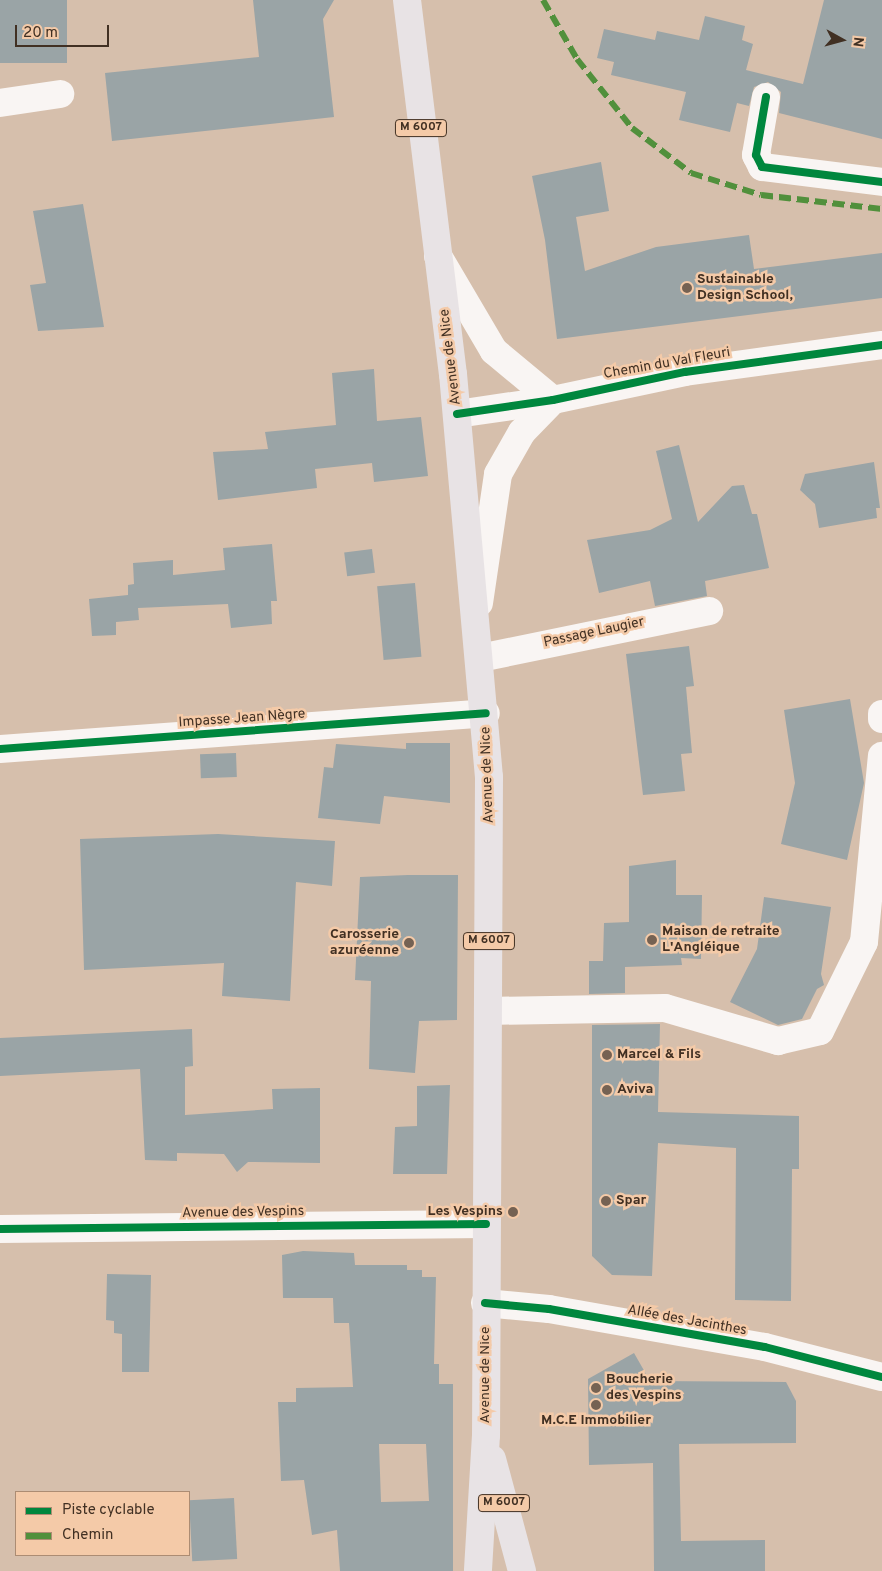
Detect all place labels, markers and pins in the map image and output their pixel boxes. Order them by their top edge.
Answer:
place label: Sustainable Design School, [697,272,793,304]
marker: Sustainable Design School, [681,282,693,294]
place label: Maison de retraite L'Angléique [662,924,780,956]
place label: Carosserie azuréenne [330,927,399,960]
marker: Maison de retraite L'Angléique [646,934,658,946]
marker: Carosserie azuréenne [403,937,415,949]
place label: Marcel & Fils [617,1047,701,1063]
marker: Marcel & Fils [601,1049,613,1061]
place label: Aviva [617,1082,653,1098]
marker: Aviva [601,1084,613,1096]
place label: Spar [616,1193,646,1209]
marker: Spar [600,1195,612,1207]
place label: Les Vespins [427,1204,503,1220]
marker: Les Vespins [507,1206,519,1218]
place label: Boucherie des Vespins [606,1372,682,1404]
marker: Boucherie des Vespins [590,1382,602,1394]
marker: M.C.E Immobilier [590,1399,602,1411]
place label: M.C.E Immobilier [541,1413,651,1429]

